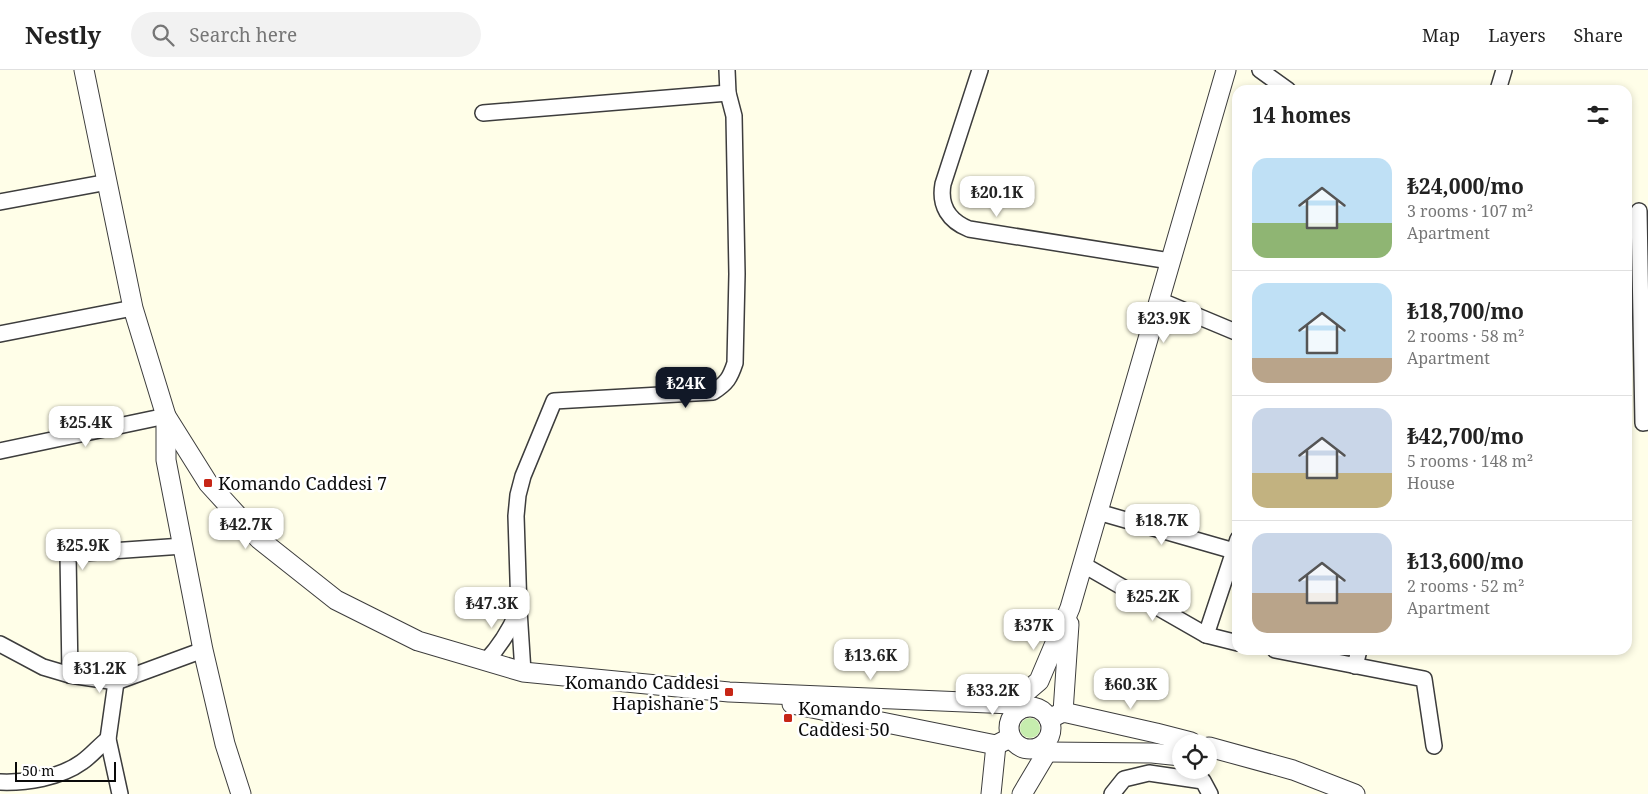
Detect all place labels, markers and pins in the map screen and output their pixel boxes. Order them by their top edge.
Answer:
pin: ₺20.1K [956,176,1038,218]
pin: ₺23.9K [1123,302,1205,344]
pin: ₺24K [656,366,716,409]
pin: ₺25.4K [45,406,127,448]
place label: Komando Caddesi 7 [218,471,387,495]
marker: Komando Caddesi 7 [202,477,214,489]
pin: ₺18.7K [1121,504,1203,546]
pin: ₺42.7K [205,508,287,550]
pin: ₺25.9K [42,528,124,571]
pin: ₺25.2K [1112,580,1194,622]
pin: ₺47.3K [451,586,533,629]
pin: ₺37K [1004,608,1064,651]
pin: ₺13.6K [830,638,912,681]
pin: ₺31.2K [59,652,141,694]
pin: ₺60.3K [1090,668,1172,710]
place label: Komando Caddesi Hapishane 5 [565,670,719,715]
pin: ₺33.2K [952,674,1034,716]
marker: Komando Caddesi Hapishane 5 [723,686,735,698]
place label: Komando Caddesi 50 [798,696,890,741]
marker: Komando Caddesi 50 [782,712,794,724]

